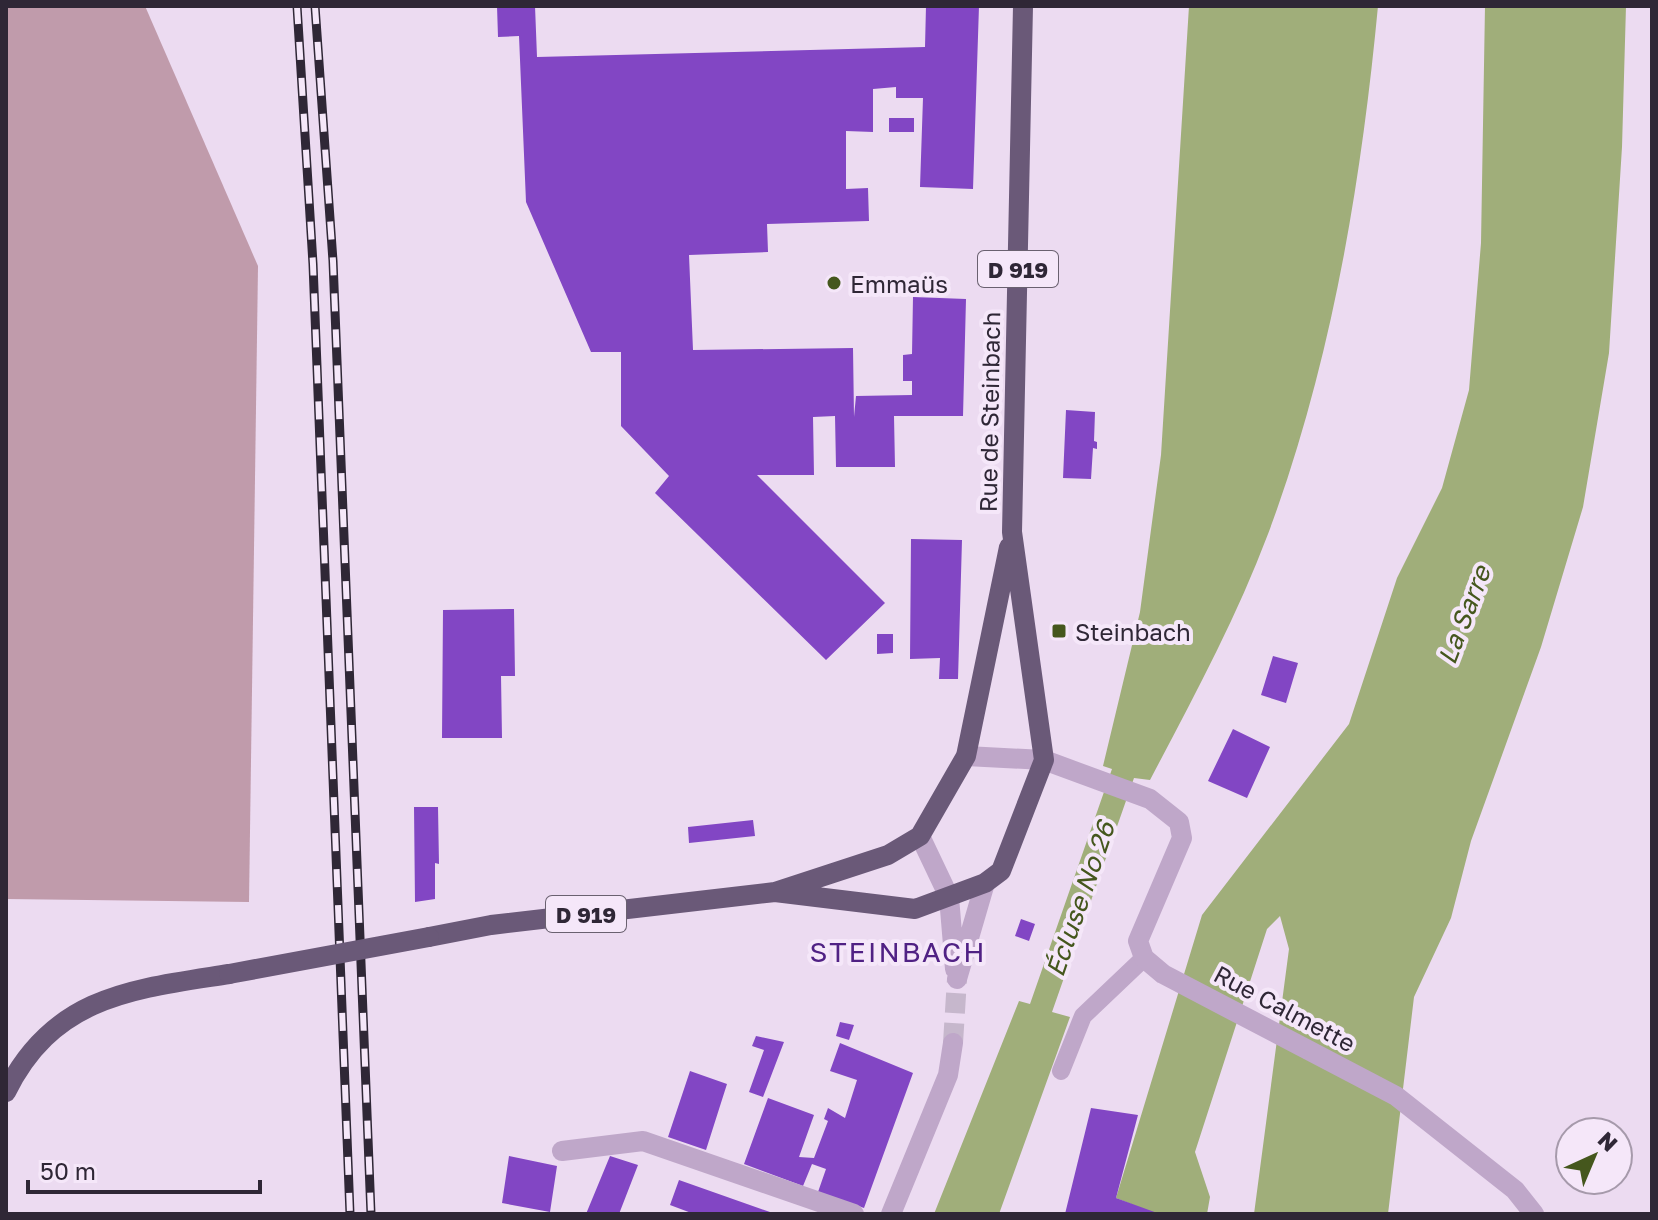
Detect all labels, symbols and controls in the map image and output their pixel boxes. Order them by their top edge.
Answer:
road number: D 919 [978,251,1058,287]
place label: Emmaüs [850,269,948,298]
marker: Emmaüs [825,274,843,292]
street label: Rue de Steinbach [973,311,1005,513]
water label: La Sarre [1431,560,1498,668]
place label: Steinbach [1075,617,1191,646]
marker: Steinbach [1050,622,1068,640]
water label: Écluse No 26 [1039,815,1122,981]
road number: D 919 [546,896,626,932]
district label: STEINBACH [810,935,986,968]
street label: Rue Calmette [1209,959,1361,1057]
north arrow [1554,1116,1634,1196]
text: N [1593,1126,1624,1157]
scale bar [28,1144,260,1194]
text: 50 m [40,1156,96,1185]

